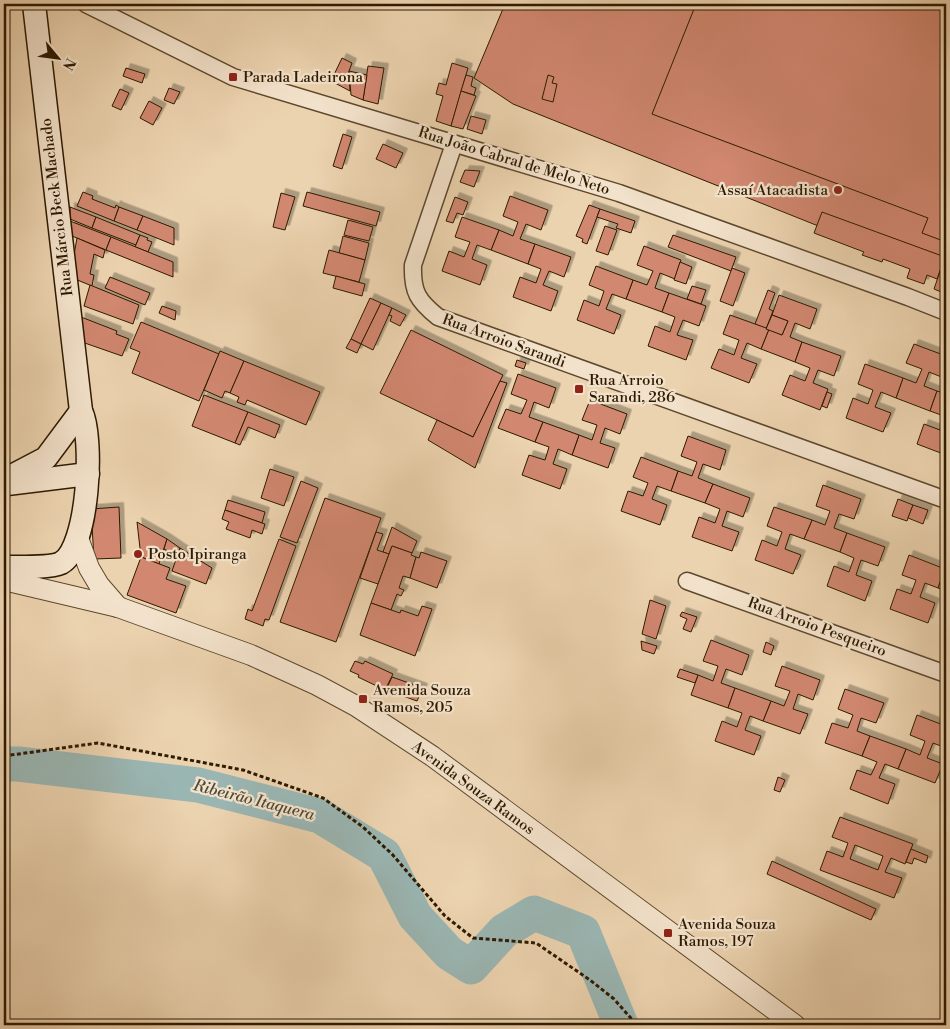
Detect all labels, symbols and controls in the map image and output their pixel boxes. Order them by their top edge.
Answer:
north arrow [32,32,82,82]
text: N [58,55,79,73]
place label: Parada Ladeirona [243,68,364,87]
marker: Parada Ladeirona [227,71,239,83]
street label: Rua Márcio Beck Machado [37,117,77,297]
street label: Rua João Cabral de Melo Neto [416,123,612,199]
place label: Assaí Atacadista [716,181,828,200]
marker: Assaí Atacadista [832,184,844,196]
street label: Rua Arroio Sarandi [439,310,569,372]
place label: Rua Arroio Sarandi, 286 [589,371,675,407]
marker: Rua Arroio Sarandi, 286 [573,383,585,395]
place label: Posto Ipiranga [148,545,247,564]
marker: Posto Ipiranga [132,548,144,560]
street label: Rua Arroio Pesqueiro [745,593,889,661]
place label: Avenida Souza Ramos, 205 [372,681,471,717]
marker: Avenida Souza Ramos, 205 [357,693,369,705]
street label: Avenida Souza Ramos [407,736,538,839]
water label: Ribeirão Itaquera [190,775,317,825]
place label: Avenida Souza Ramos, 197 [677,915,776,951]
marker: Avenida Souza Ramos, 197 [662,927,674,939]

